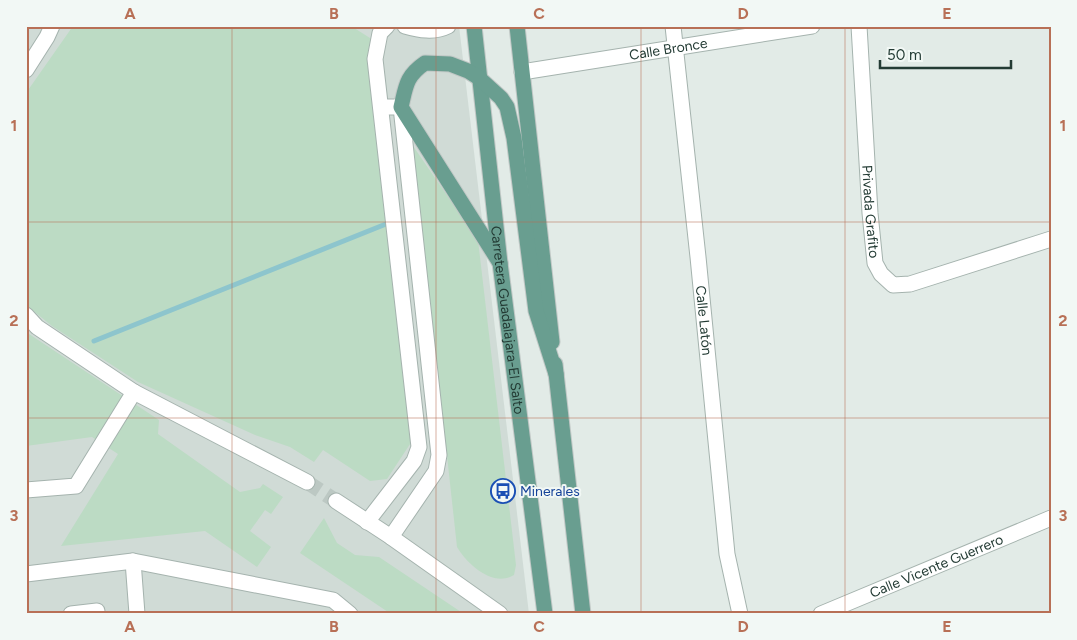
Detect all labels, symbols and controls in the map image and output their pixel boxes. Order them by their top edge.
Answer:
text: A [124,4,136,23]
text: B [329,4,339,23]
text: C [533,4,545,23]
text: D [737,4,749,23]
text: E [942,4,952,23]
street label: Calle Bronce [628,35,709,64]
scale bar [880,38,1011,70]
text: 50 m [887,46,922,64]
text: 1 [11,116,17,135]
text: 1 [1060,116,1066,135]
street label: Privada Grafito [858,165,882,259]
street label: Carretera Guadalajara-El Salto [487,225,527,415]
street label: Calle Latón [692,285,716,356]
text: 2 [9,311,19,330]
text: 2 [1058,311,1068,330]
bus stop icon: Minerales [490,478,516,504]
place label: Minerales [520,483,580,500]
text: 3 [10,506,19,525]
text: 3 [1059,506,1068,525]
street label: Calle Vicente Guerrero [867,531,1006,602]
text: A [124,617,136,636]
text: B [329,617,339,636]
text: C [533,617,545,636]
text: D [737,617,749,636]
text: E [942,617,952,636]

